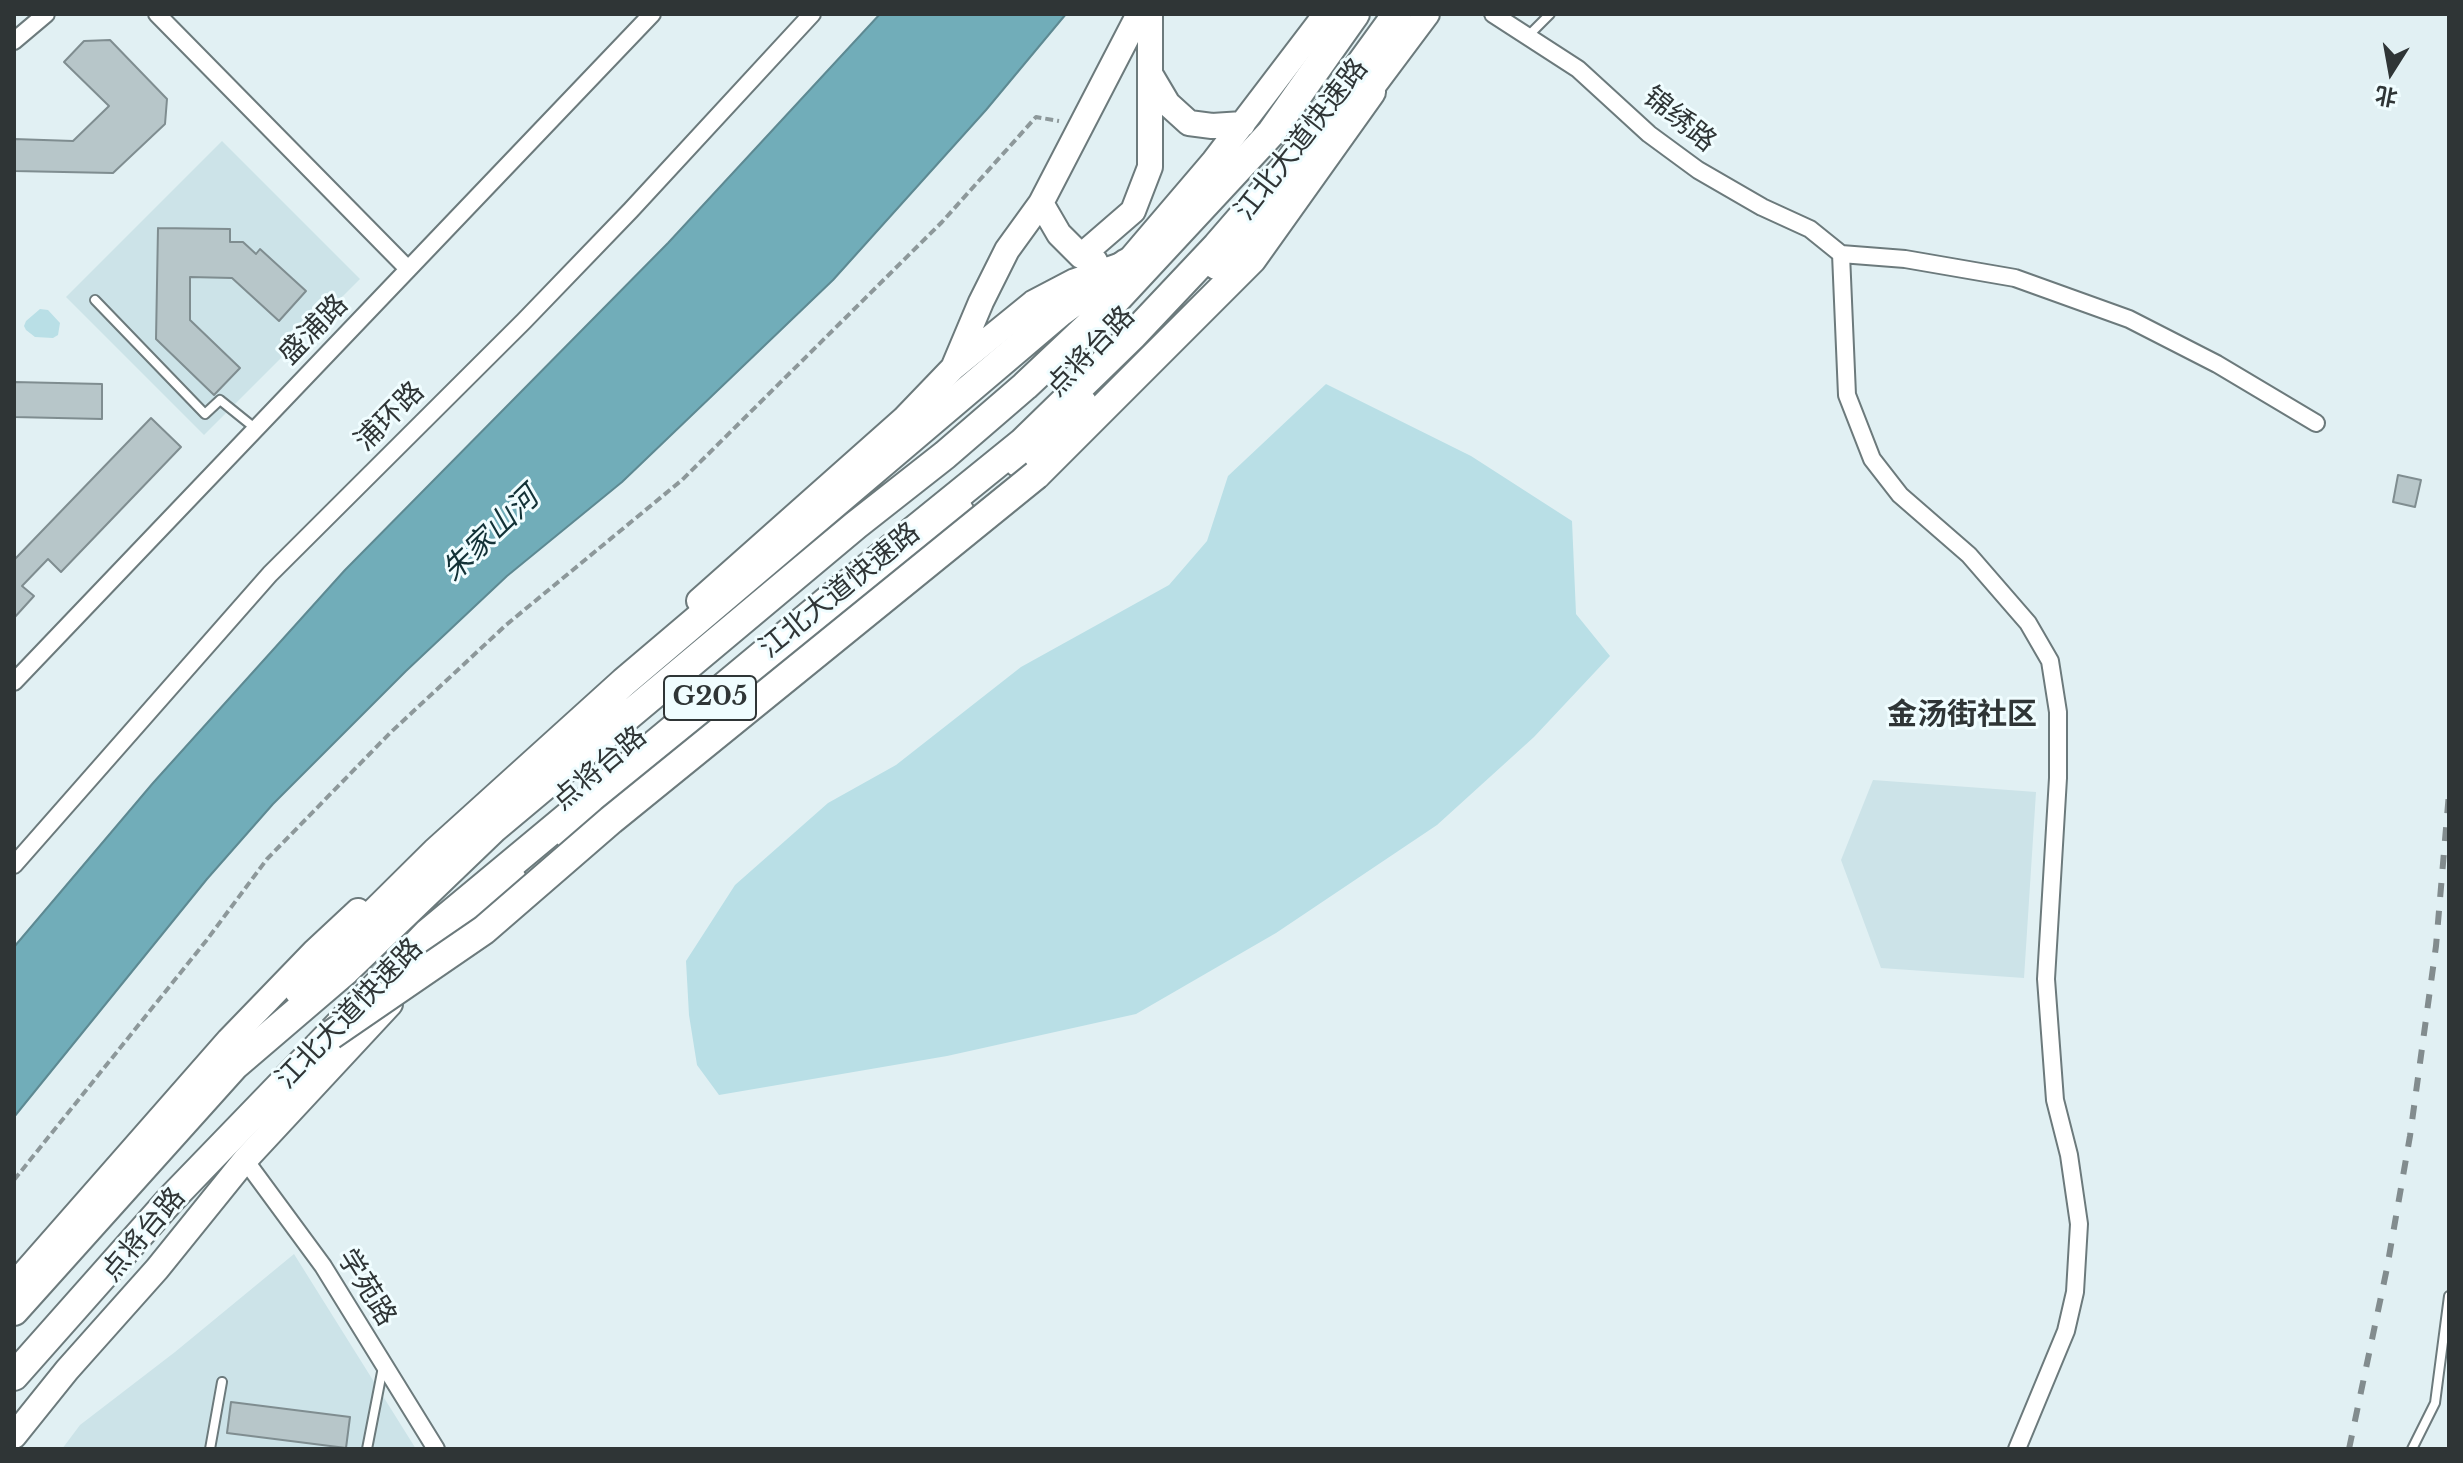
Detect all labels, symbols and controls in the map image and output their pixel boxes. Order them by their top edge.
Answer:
north arrow [2351,32,2431,112]
street label: 江北大道快速路 [1228,52,1376,228]
street label: 锦绣路 [1636,81,1722,159]
text: 北 [2373,81,2400,111]
street label: 盛浦路 [273,288,355,372]
street label: 点将台路 [1040,300,1142,404]
street label: 浦环路 [348,375,432,459]
water label: 朱家山河 [435,480,547,590]
street label: 江北大道快速路 [753,516,927,666]
road number: G205 [664,676,756,720]
district label: 金汤街社区 [1887,698,2037,734]
street label: 点将台路 [546,720,654,818]
street label: 江北大道快速路 [270,932,430,1096]
street label: 点将台路 [95,1181,193,1289]
street label: 学苑路 [329,1243,403,1333]

